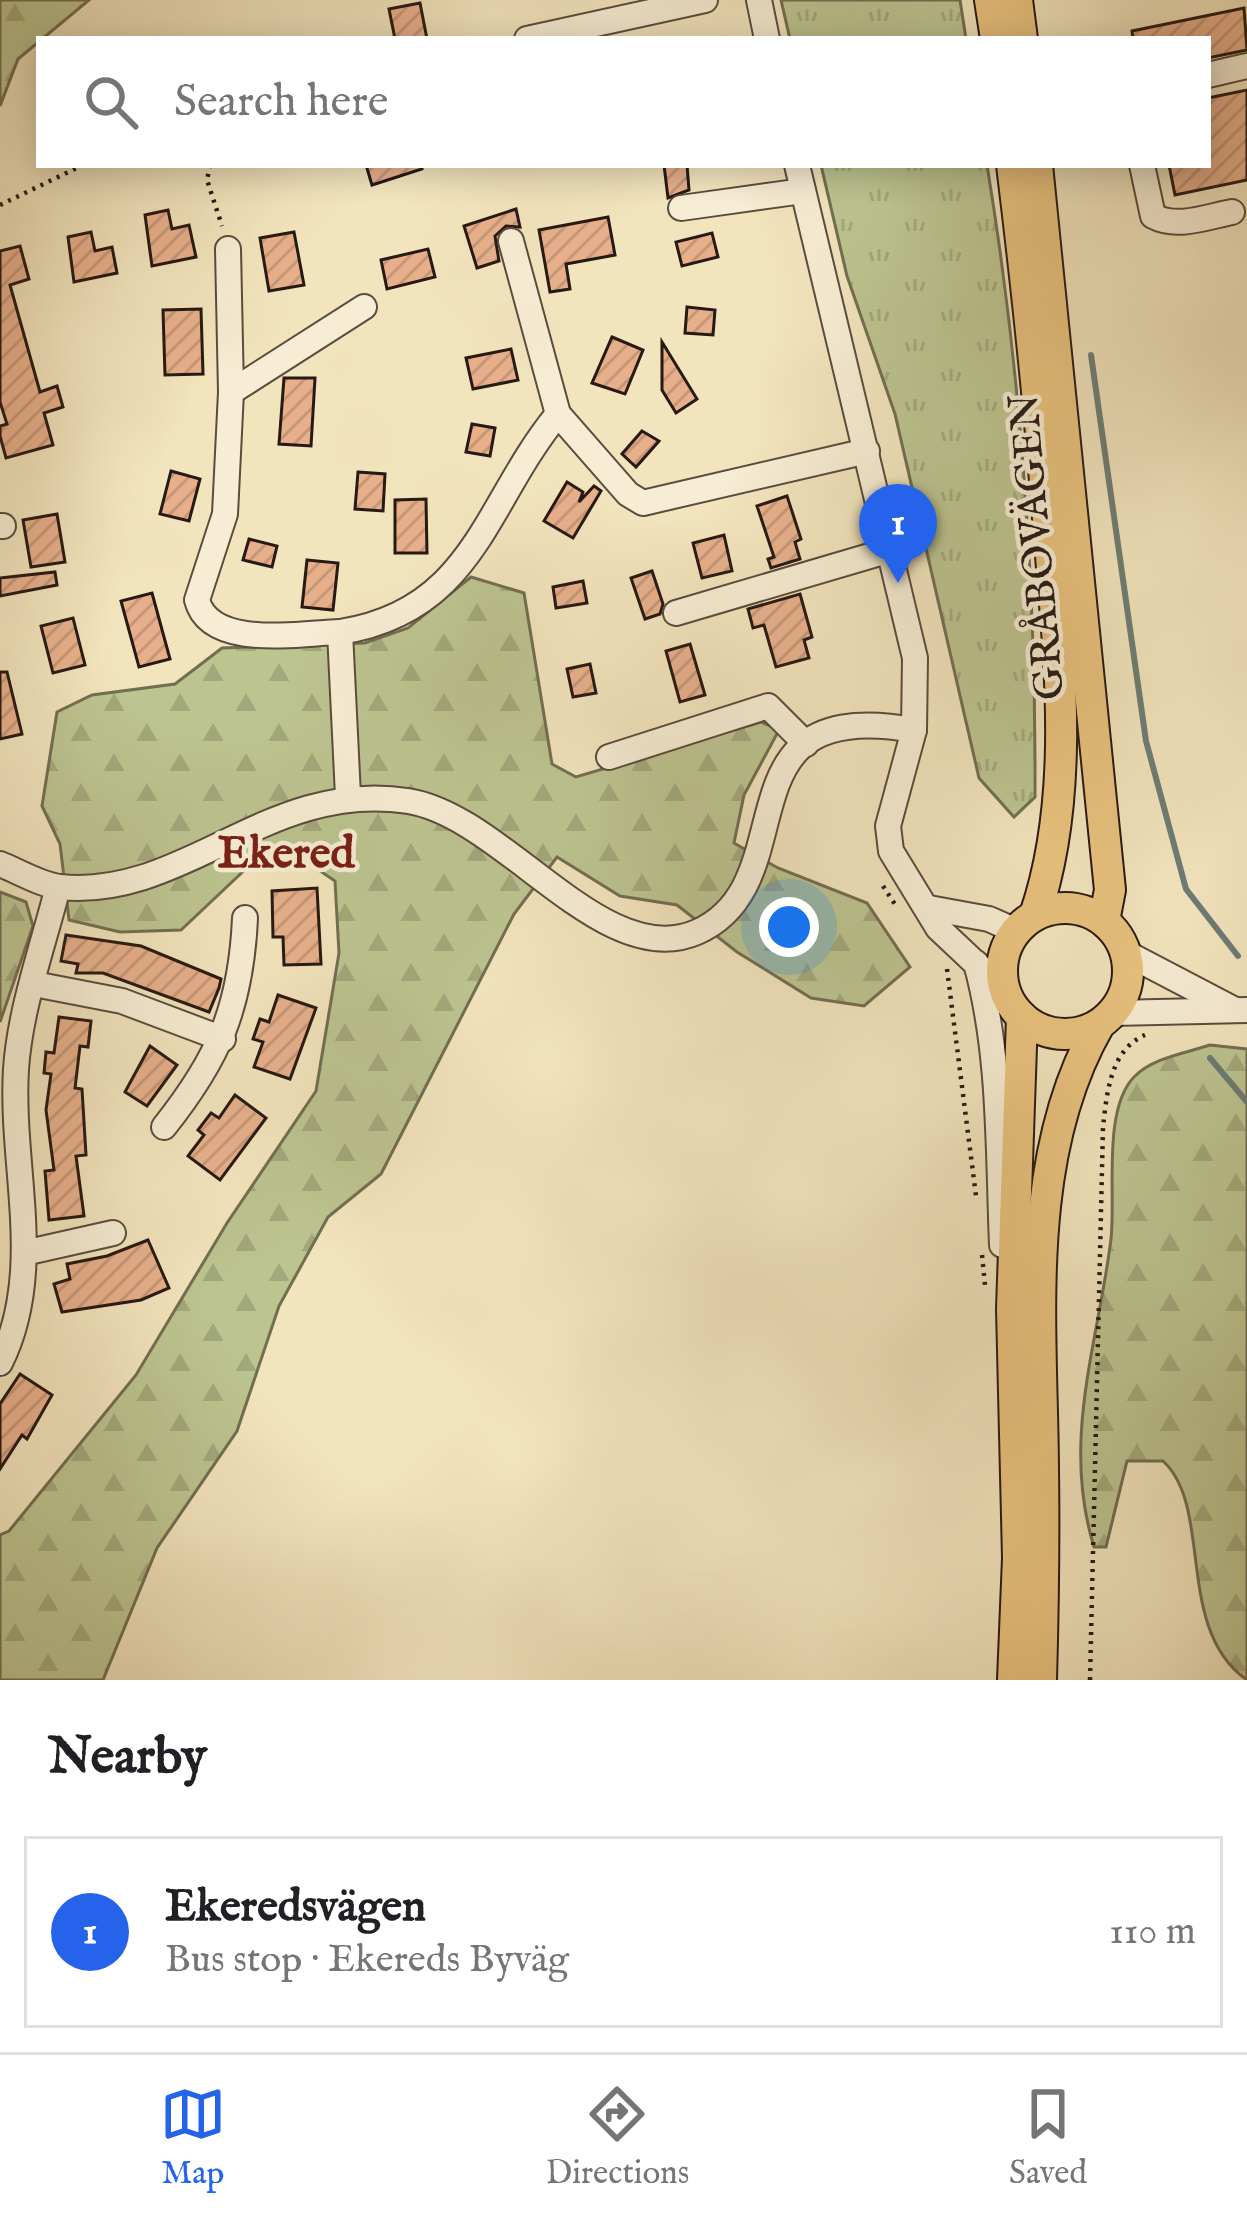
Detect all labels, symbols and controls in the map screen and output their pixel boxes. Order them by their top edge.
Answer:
search box [36,36,1211,168]
icon: search [78,69,144,135]
text: Search here [174,74,388,131]
street label: GRÅBOVÄGEN [998,391,1078,702]
pin: 1 [859,484,937,583]
district label: Ekered [218,826,355,883]
your location [759,897,819,957]
text: Nearby [48,1726,207,1791]
text: Ekeredsvägen [165,1879,426,1936]
text: 1 [83,1908,97,1957]
text: 110 m [1109,1908,1196,1957]
text: Bus stop · Ekereds Byväg [165,1936,569,1985]
tab: Map [160,2081,226,2195]
tab: Directions [546,2081,689,2195]
tab: Saved [1009,2081,1087,2195]

